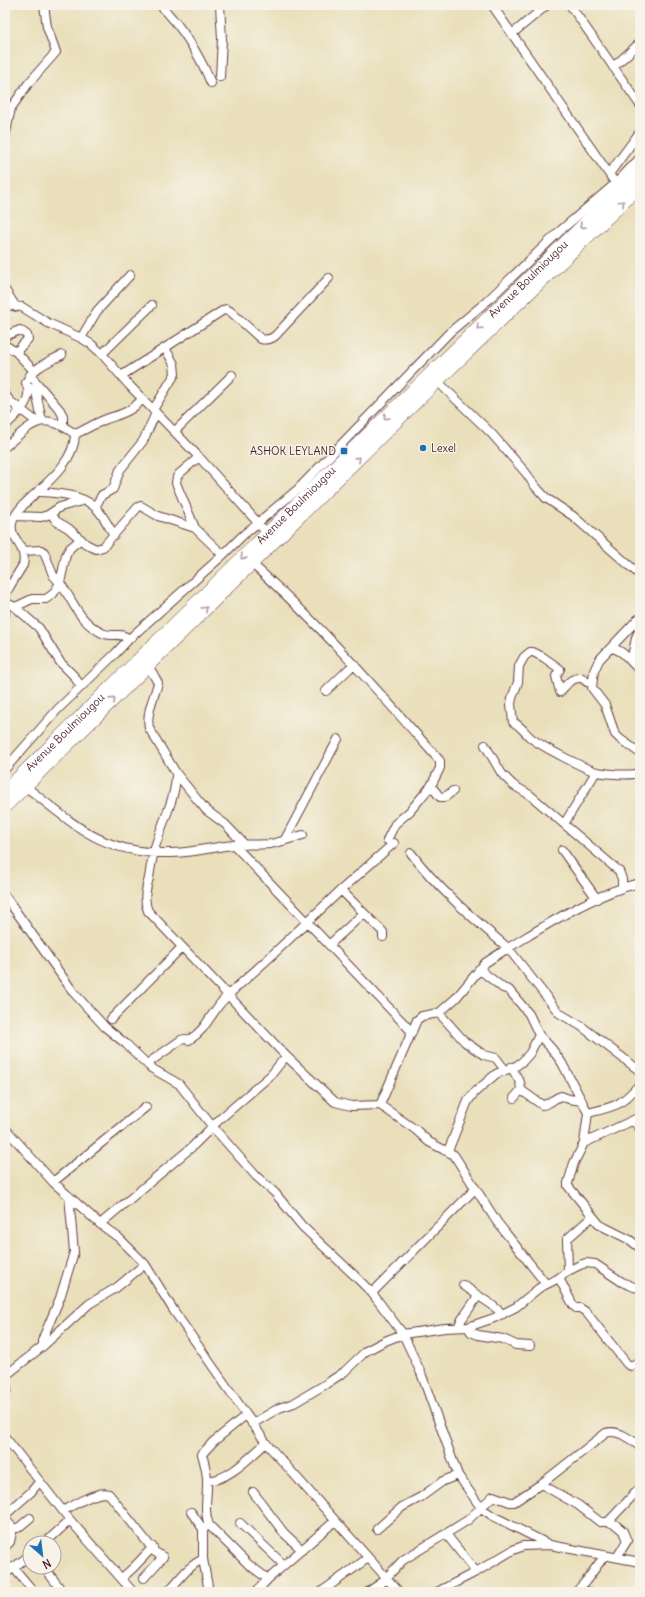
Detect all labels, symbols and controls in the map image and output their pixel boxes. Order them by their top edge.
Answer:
one-way arrow [617,200,625,207]
one-way arrow [579,221,587,229]
street label: Avenue Boulmiougou [485,237,571,321]
one-way arrow [476,322,484,329]
one-way arrow [383,413,391,420]
place label: Lexel [431,441,456,455]
marker: Lexel [418,443,428,453]
place label: ASHOK LEYLAND [250,444,336,458]
marker: ASHOK LEYLAND [339,446,349,456]
one-way arrow [353,456,361,463]
street label: Avenue Boulmiougou [254,463,339,547]
one-way arrow [240,552,247,560]
one-way arrow [200,606,208,614]
street label: Avenue Boulmiougou [22,690,108,774]
one-way arrow [108,697,116,705]
north arrow [22,1535,62,1575]
text: N [40,1556,53,1572]

